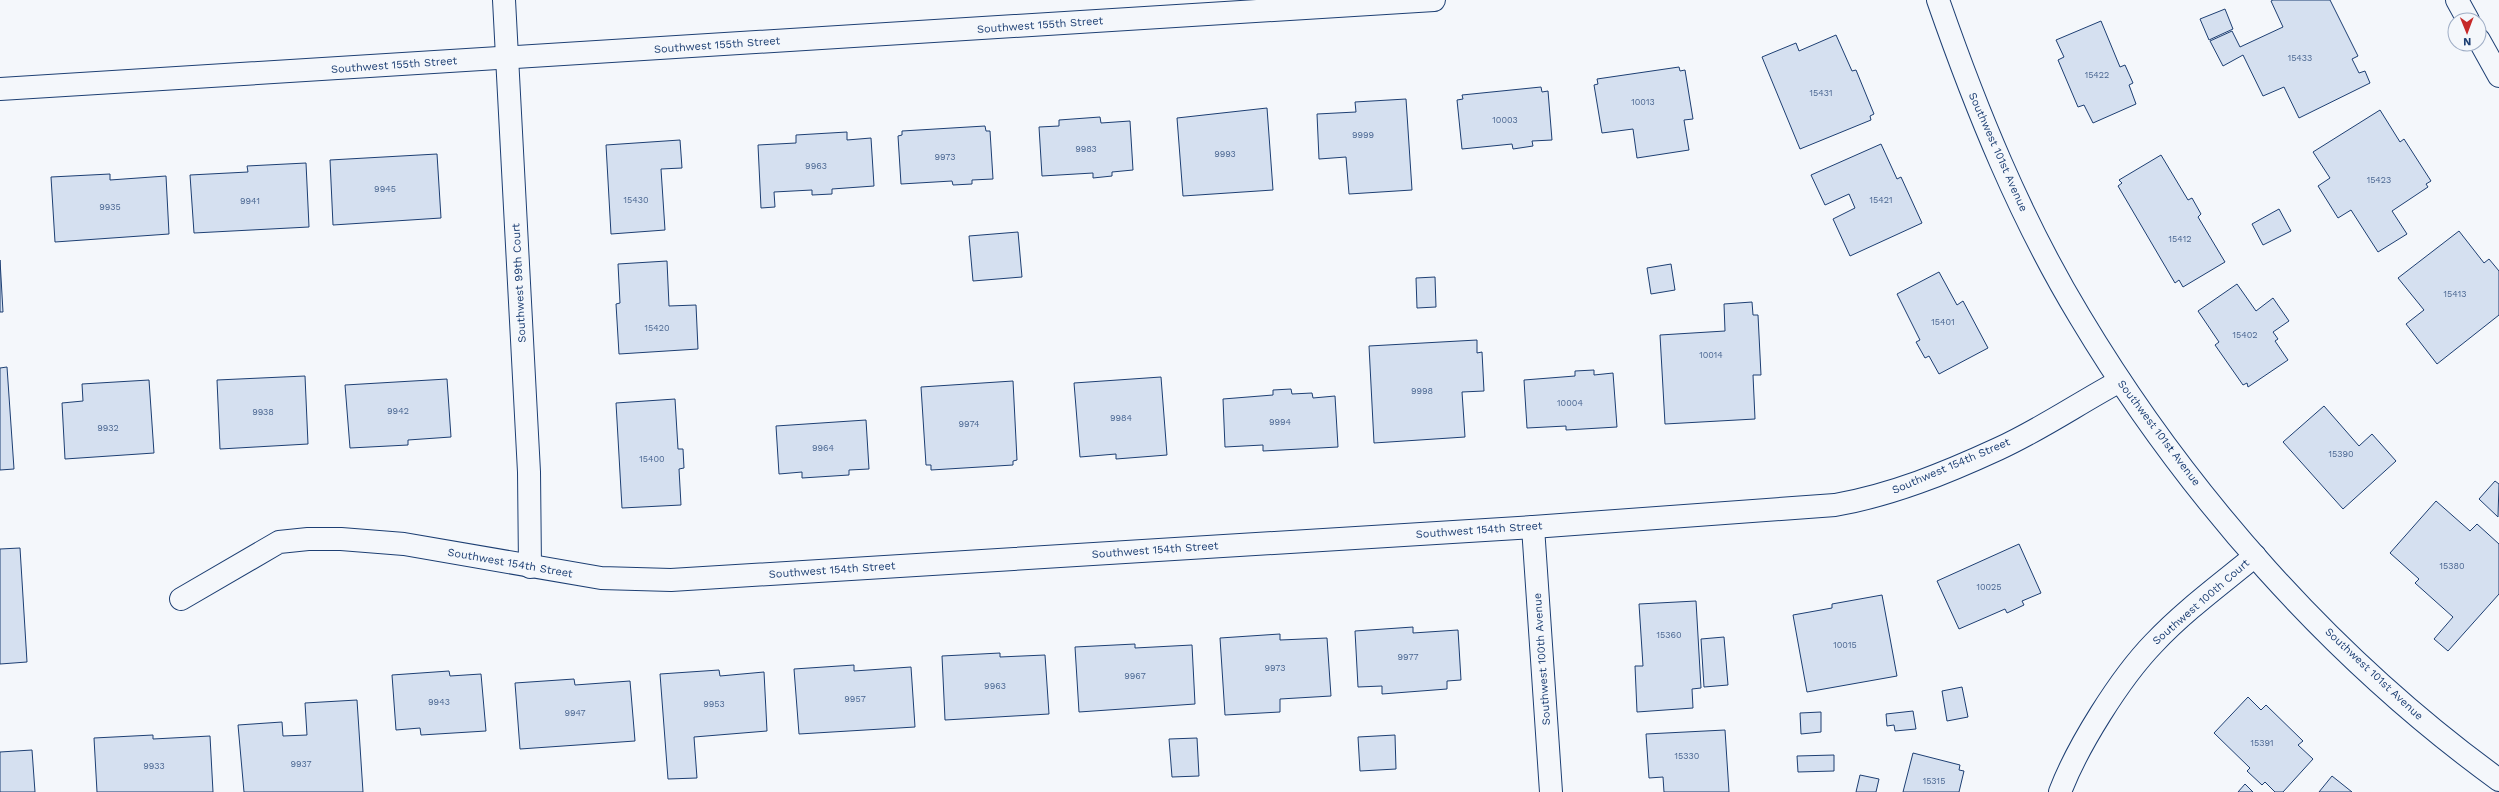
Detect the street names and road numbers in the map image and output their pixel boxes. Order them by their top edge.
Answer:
street label: Southwest 155th Street [976,14,1104,36]
street label: Southwest 155th Street [653,34,781,56]
street label: Southwest 155th Street [330,54,458,76]
street label: Southwest 101st Avenue [1966,90,2030,214]
street label: Southwest 99th Court [509,222,529,343]
street label: Southwest 101st Avenue [2115,378,2203,488]
street label: Southwest 154th Street [1890,435,2012,497]
street label: Southwest 154th Street [1415,519,1543,541]
street label: Southwest 154th Street [1091,539,1219,561]
street label: Southwest 154th Street [446,546,574,580]
street label: Southwest 100th Court [2150,556,2252,648]
street label: Southwest 154th Street [768,559,896,581]
street label: Southwest 100th Avenue [1531,592,1553,726]
street label: Southwest 101st Avenue [2322,625,2426,723]

